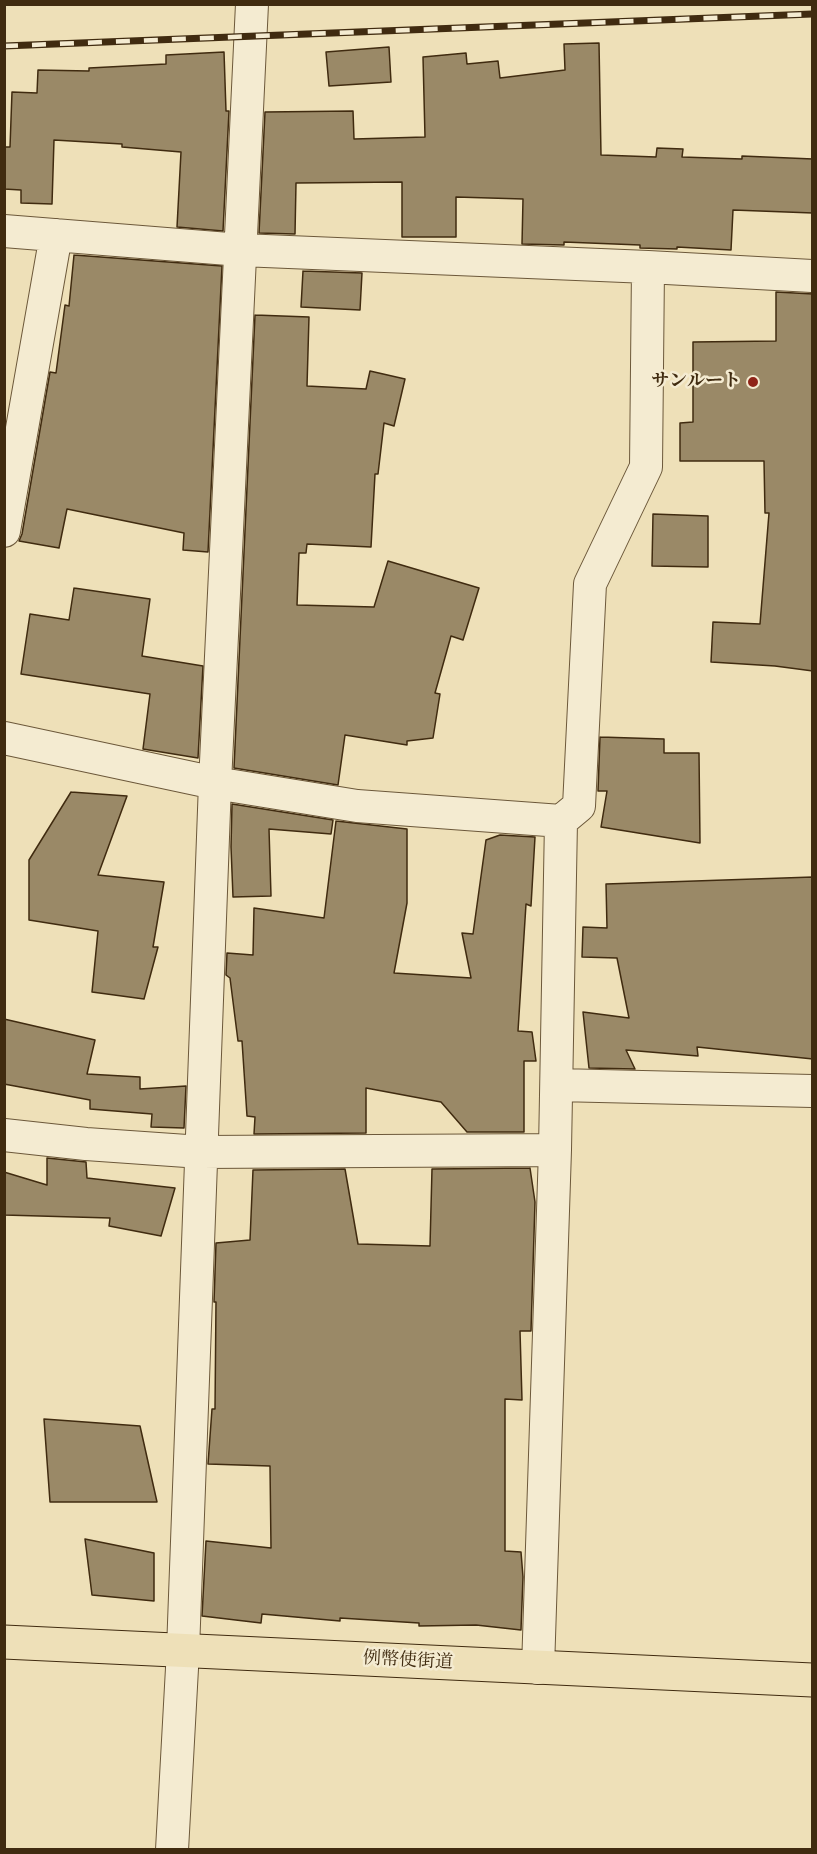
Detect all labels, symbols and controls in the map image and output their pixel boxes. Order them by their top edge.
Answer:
place label: サンルート [651,371,741,393]
marker: サンルート [746,375,760,389]
street label: 例幣使街道 [362,1648,454,1674]

